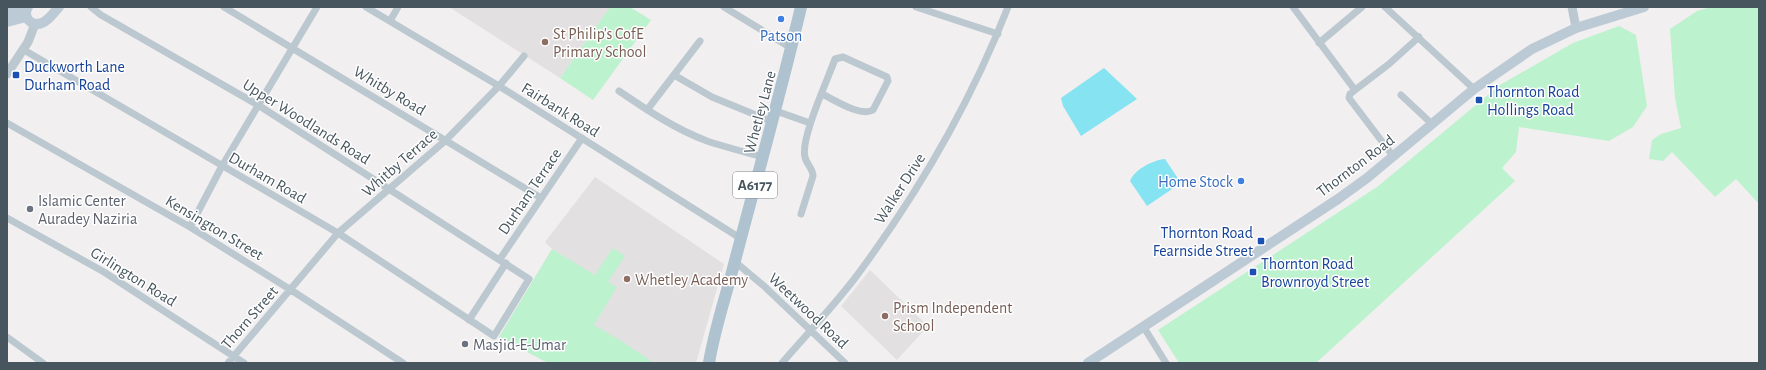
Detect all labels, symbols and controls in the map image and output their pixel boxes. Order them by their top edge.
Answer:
marker: Patson [776,14,786,24]
place label: St Philip's CofE Primary School [553,26,646,61]
place label: Patson [760,28,802,44]
marker: St Philip's CofE Primary School [540,37,550,47]
place label: Duckworth Lane Durham Road [24,59,125,93]
street label: Whitby Road [350,63,428,119]
street label: Whetley Lane [741,69,780,156]
marker: Duckworth Lane Durham Road [11,70,21,80]
street label: Upper Woodlands Road [240,76,373,168]
street label: Fairbank Road [519,80,602,140]
place label: Thornton Road Hollings Road [1487,84,1579,118]
marker: Thornton Road Hollings Road [1474,95,1484,105]
street label: Whitby Terrace [359,126,441,200]
street label: Thornton Road [1314,132,1397,200]
street label: Durham Terrace [495,146,564,237]
street label: Durham Road [226,149,309,206]
street label: Walker Drive [871,151,928,227]
road number: A6177 [733,172,777,198]
place label: Home Stock [1158,174,1234,190]
marker: Home Stock [1236,176,1246,186]
street label: Kensington Street [163,192,266,263]
place label: Islamic Center Auradey Naziria [38,193,137,228]
marker: Islamic Center Auradey Naziria [25,204,35,214]
place label: Thornton Road Fearnside Street [1153,225,1253,259]
marker: Thornton Road Fearnside Street [1256,236,1266,246]
street label: Girlington Road [88,244,179,310]
place label: Thornton Road Brownroyd Street [1261,256,1369,291]
marker: Thornton Road Brownroyd Street [1248,267,1258,277]
street label: Weetwood Road [765,270,851,352]
place label: Whetley Academy [635,272,748,289]
marker: Whetley Academy [622,274,632,284]
street label: Thorn Street [218,283,281,352]
place label: Prism Independent School [893,300,1012,334]
marker: Prism Independent School [880,311,890,321]
place label: Masjid-E-Umar [473,337,567,354]
marker: Masjid-E-Umar [460,339,470,349]

